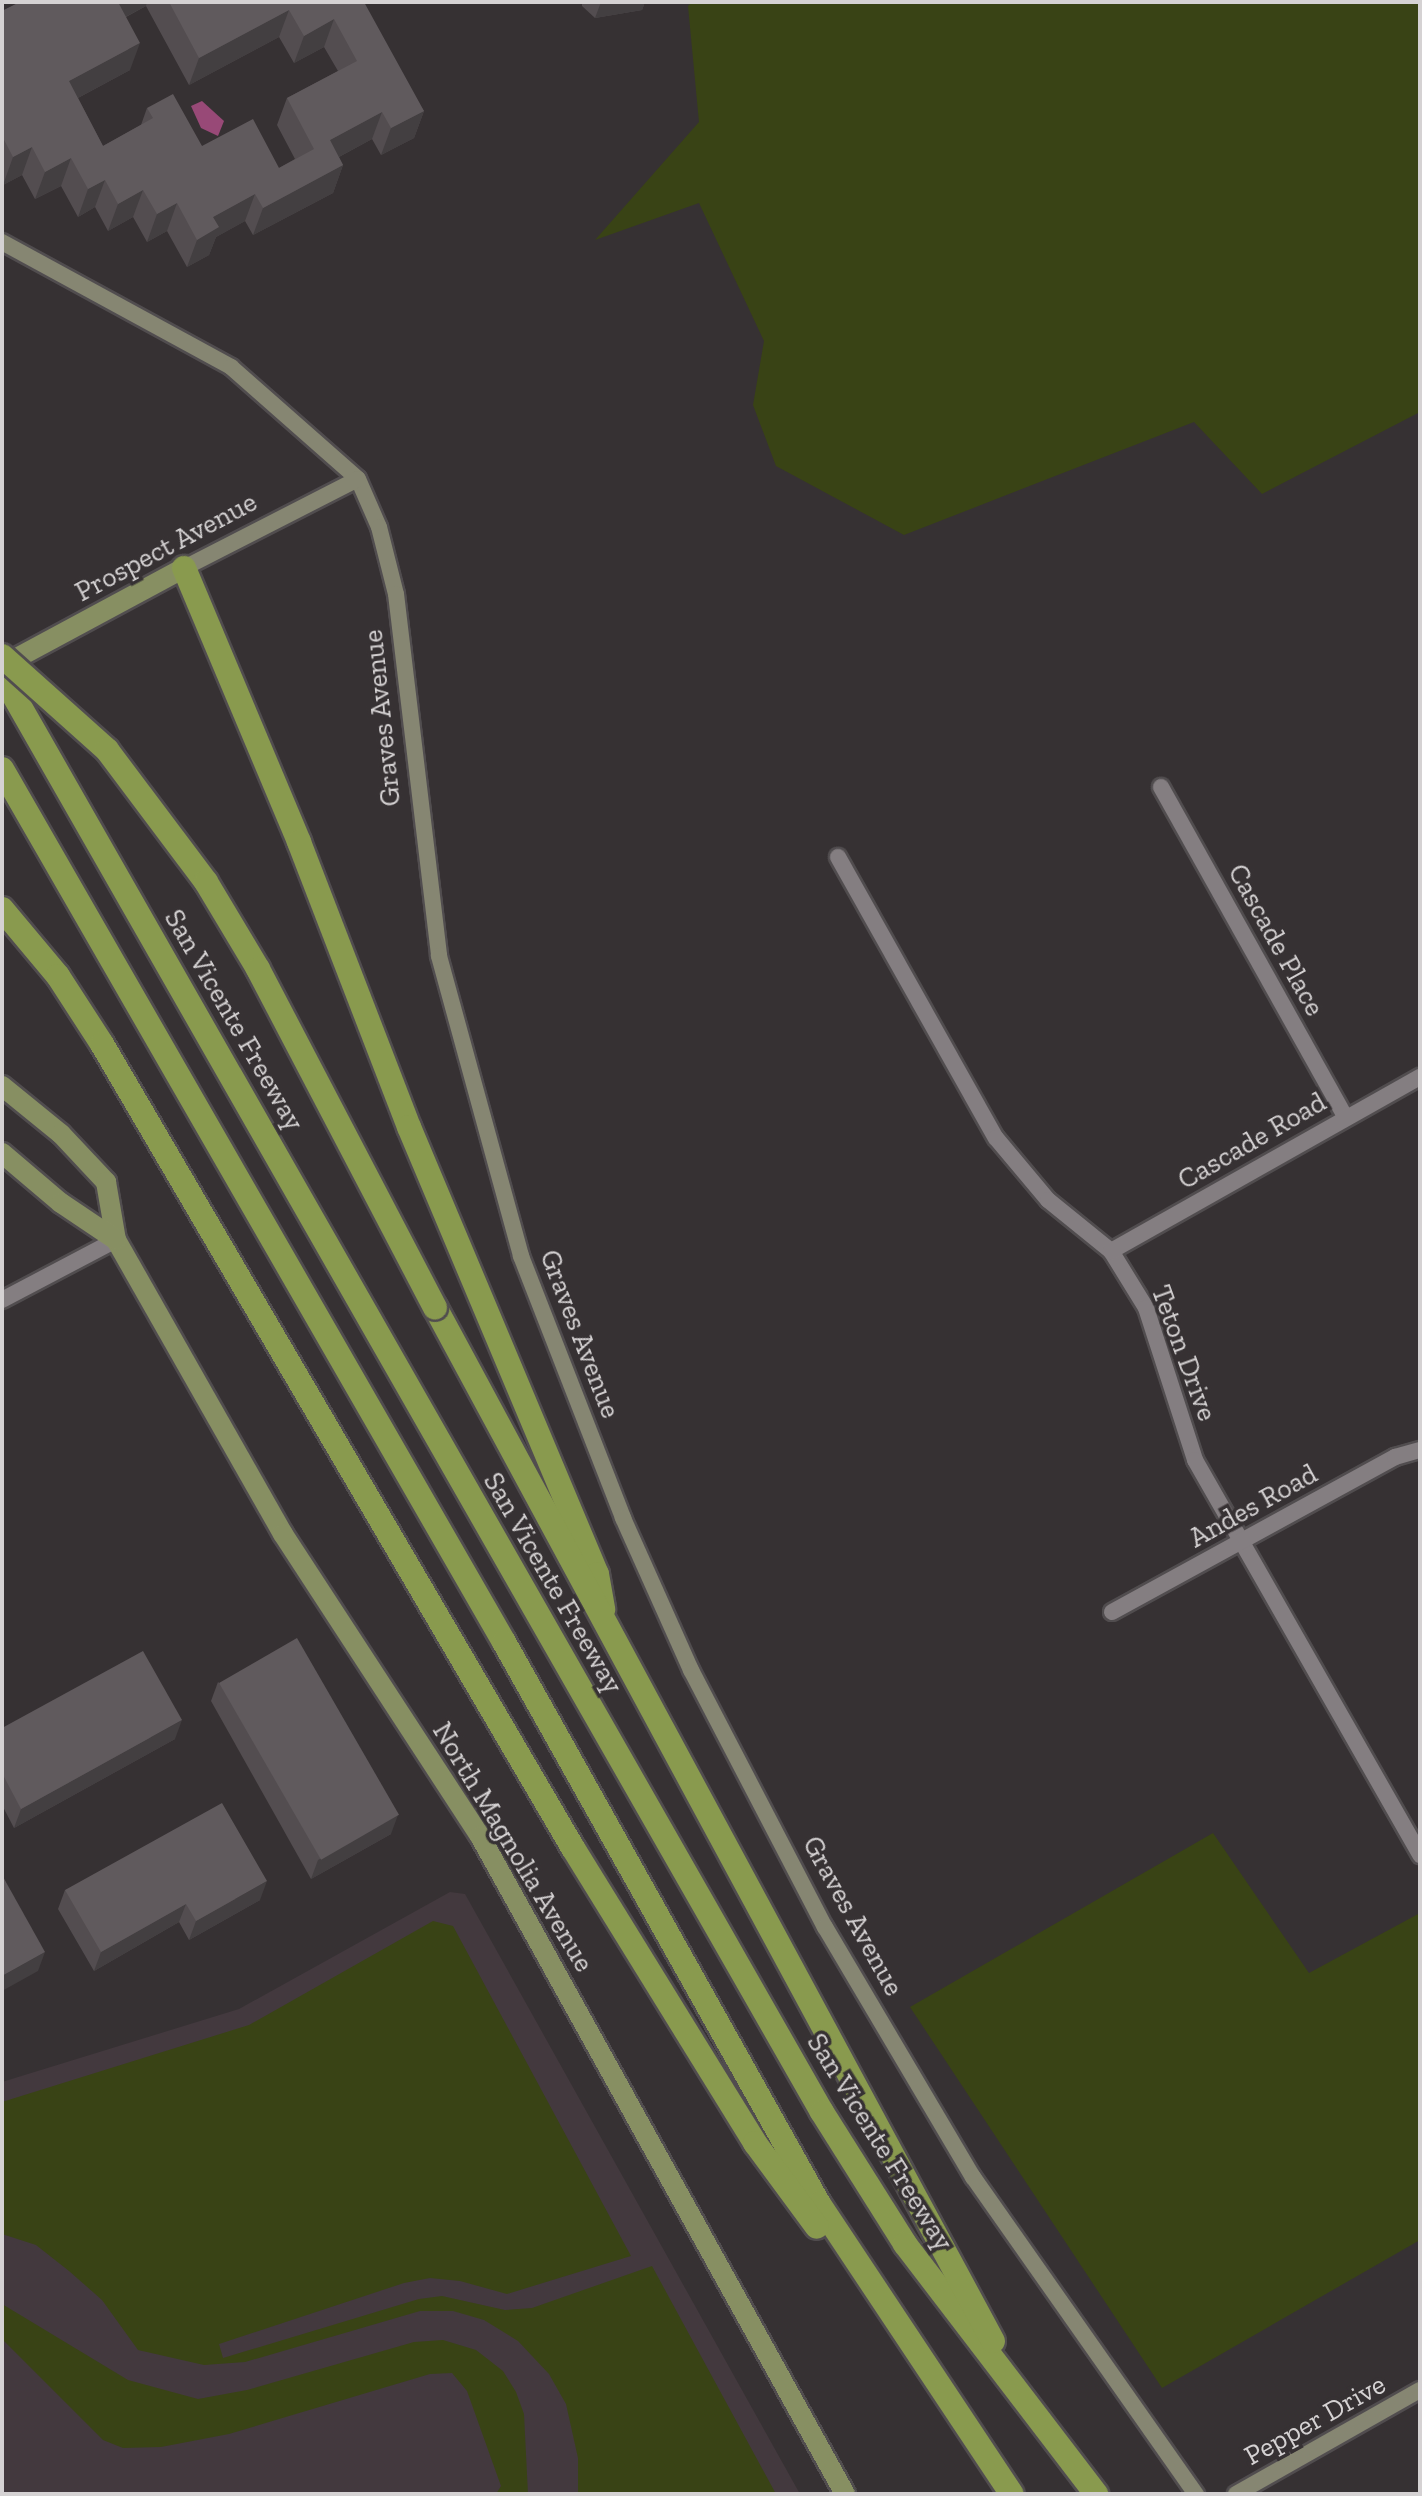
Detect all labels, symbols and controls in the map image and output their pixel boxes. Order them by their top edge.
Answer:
street label: Prospect Avenue [69,485,263,609]
street label: Graves Avenue [356,628,408,808]
street label: Cascade Place [1220,858,1332,1022]
street label: San Vicente Freeway [157,903,311,1137]
street label: Cascade Road [1172,1085,1332,1197]
street label: Graves Avenue [532,1245,628,1423]
street label: Teton Drive [1144,1281,1224,1425]
street label: Andes Road [1183,1457,1323,1555]
street label: San Vicente Freeway [476,1466,630,1700]
street label: North Magnolia Avenue [425,1716,601,1978]
street label: Graves Avenue [795,1830,911,2002]
street label: San Vicente Freeway [799,2027,961,2257]
street label: Pepper Drive [1238,2367,1392,2473]

